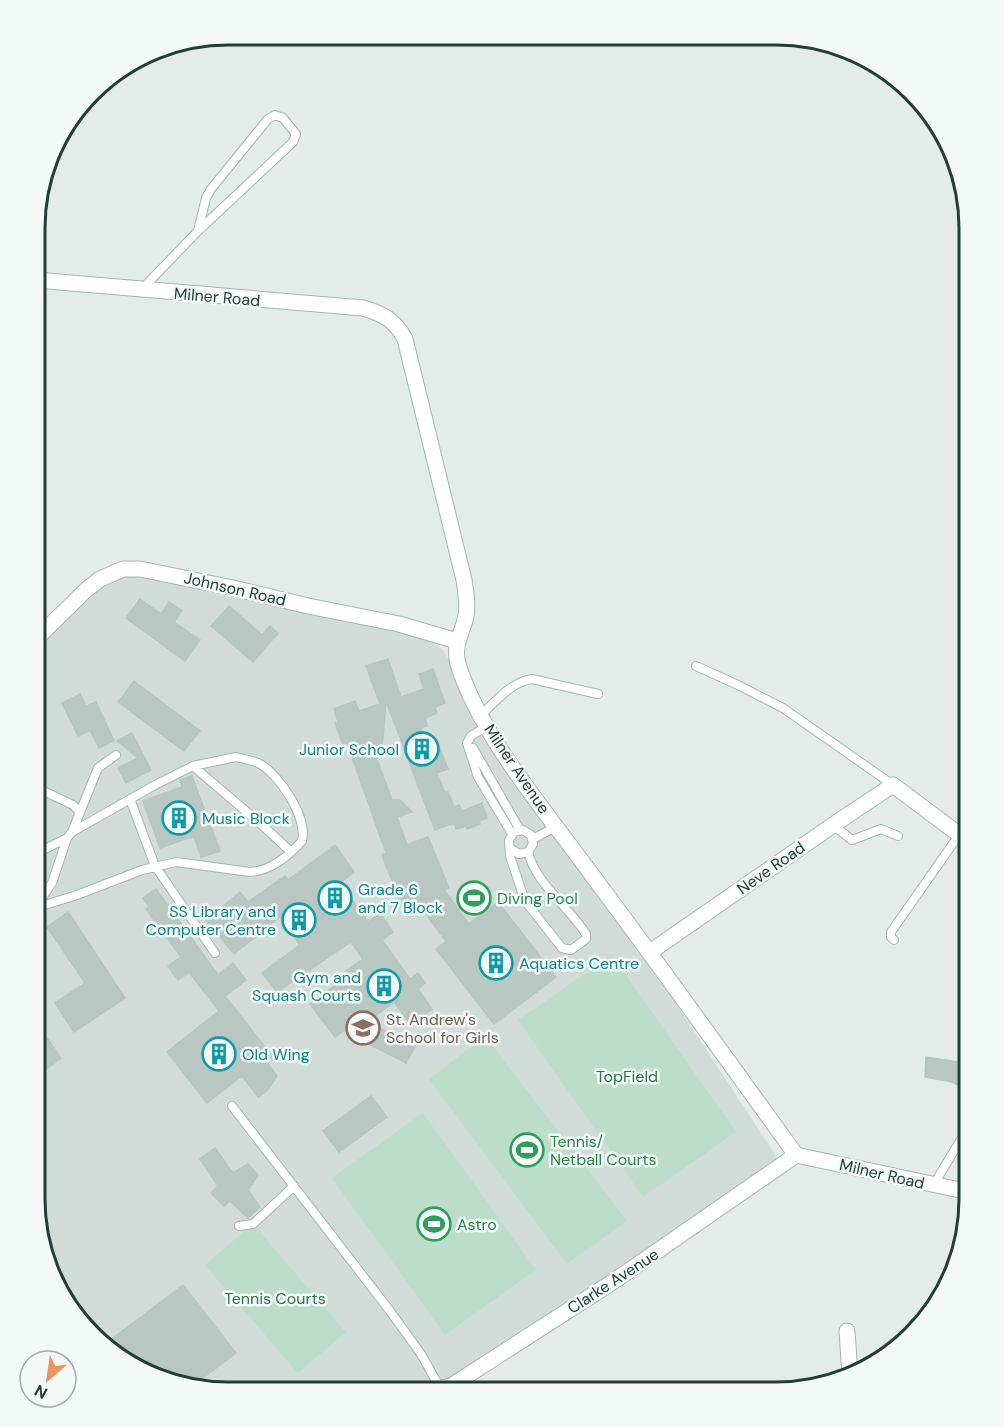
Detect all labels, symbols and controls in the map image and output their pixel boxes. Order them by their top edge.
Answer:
street label: Milner Road [173,283,261,311]
street label: Johnson Road [182,567,288,611]
street label: Milner Avenue [479,720,555,818]
building icon: Junior School [404,731,440,767]
place label: Junior School [299,739,399,760]
building icon: Music Block [161,800,197,836]
place label: Music Block [202,808,290,829]
street label: Neve Road [733,837,809,899]
place label: Grade 6 and 7 Block [358,879,443,918]
building icon: Grade 6 and 7 Block [317,880,353,916]
sports icon: Diving Pool [456,880,492,916]
place label: Diving Pool [497,888,578,909]
place label: SS Library and Computer Centre [146,901,276,940]
building icon: SS Library and Computer Centre [281,902,317,938]
building icon: Aquatics Centre [478,945,514,981]
place label: Aquatics Centre [519,953,639,974]
place label: Gym and Squash Courts [252,967,361,1006]
building icon: Gym and Squash Courts [366,968,402,1004]
place label: St. Andrew's School for Girls [386,1009,499,1048]
school or university icon: St. Andrew's School for Girls [345,1010,381,1046]
building icon: Old Wing [201,1036,237,1072]
place label: Old Wing [242,1044,310,1065]
park label: TopField [596,1066,658,1087]
place label: Tennis/ Netball Courts [550,1131,657,1170]
sports icon: Tennis/ Netball Courts [509,1132,545,1168]
street label: Milner Road [837,1154,927,1194]
sports icon: Astro [416,1206,452,1242]
place label: Astro [457,1214,497,1235]
street label: Clarke Avenue [563,1244,663,1318]
park label: Tennis Courts [224,1288,326,1309]
north arrow [18,1349,78,1409]
text: N [31,1380,51,1404]

